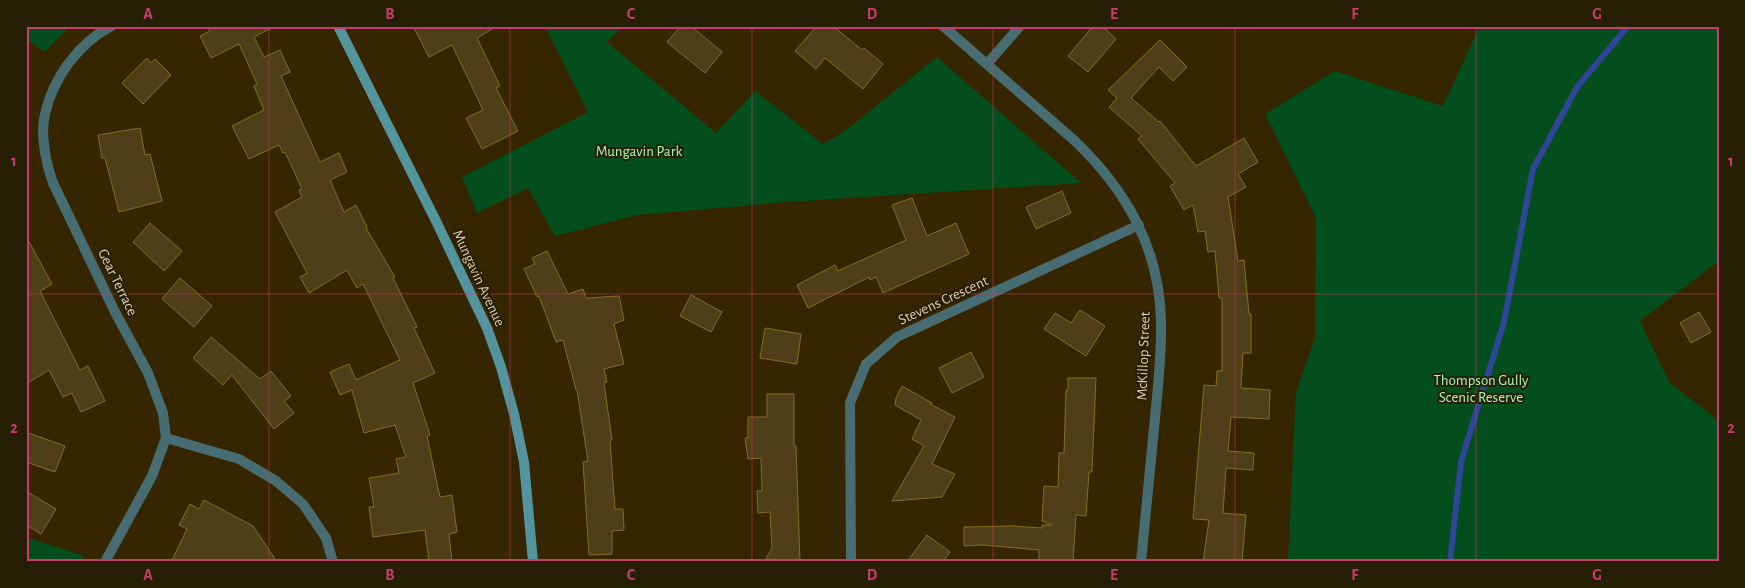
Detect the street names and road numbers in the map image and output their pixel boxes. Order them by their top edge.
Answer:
street label: Mungavin Avenue [450,228,507,329]
street label: Gear Terrace [95,247,140,318]
street label: Stevens Crescent [896,273,991,328]
street label: McKillop Street [1134,311,1153,401]

